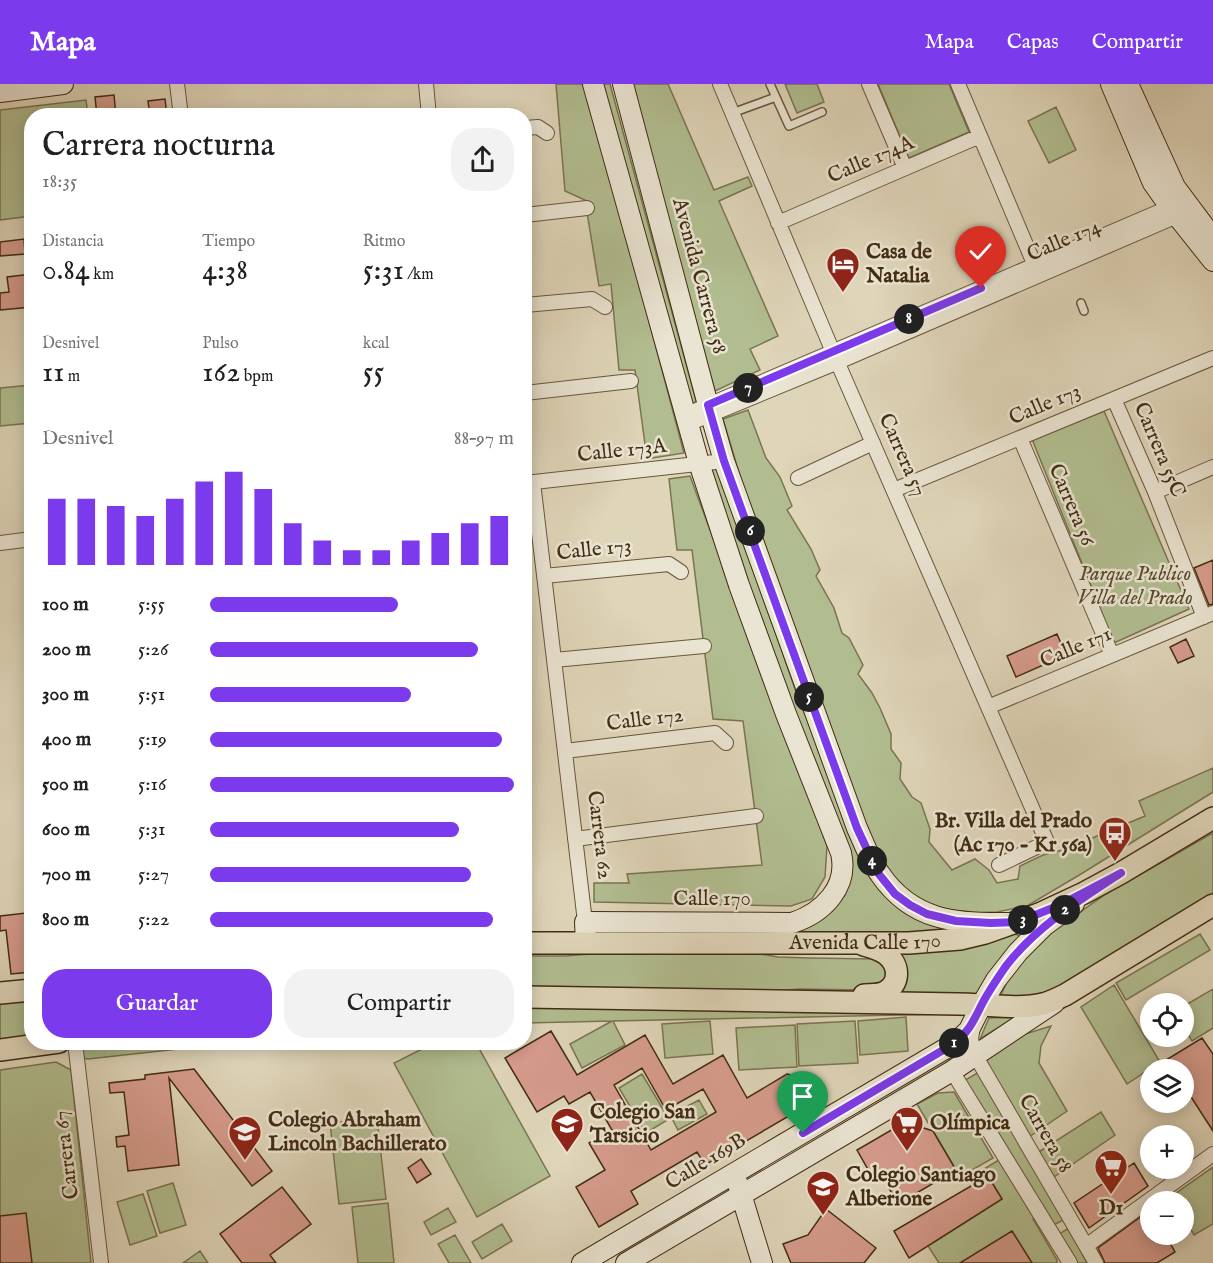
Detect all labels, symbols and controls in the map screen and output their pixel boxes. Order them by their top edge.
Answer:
text: Mapa [30,25,96,60]
text: Mapa [925,29,974,56]
text: Capas [1007,29,1059,56]
text: Compartir [1092,29,1183,56]
text: Carrera nocturna [42,125,275,167]
button: share [451,128,514,191]
street label: Calle 174A [823,129,919,190]
text: 18:35 [42,169,77,194]
street label: Avenida Carrera 58 [665,194,733,357]
street label: Calle 174 [1023,213,1106,269]
pin [955,226,1006,288]
text: Distancia [42,232,104,252]
text: Tiempo [202,232,255,252]
text: Ritmo [363,232,405,252]
icon: check [964,235,997,268]
place label: Casa de Natalia [865,239,932,290]
hotel icon: Casa de Natalia [825,246,861,293]
text: 0.84 [42,252,90,290]
text: 4:38 [202,252,248,290]
text: 5:31 [363,252,404,290]
text: km [90,265,114,285]
text: /km [404,265,434,285]
pin: 8 [894,304,924,334]
text: 8 [906,309,912,329]
text: Desnivel [42,334,99,354]
text: Pulso [202,334,239,354]
text: kcal [363,334,389,354]
text: 11 [42,354,64,392]
text: 162 [202,354,240,392]
text: 55 [363,354,384,392]
text: m [64,367,80,387]
text: bpm [240,367,273,387]
pin: 7 [733,373,763,403]
text: 7 [744,378,752,398]
street label: Calle 173 [1005,378,1085,432]
street label: Carrera 55C [1127,398,1191,502]
street label: Carrera 57 [872,409,932,501]
text: Desnivel [42,426,114,451]
text: 88–97 m [454,426,514,451]
street label: Calle 173A [576,433,669,469]
street label: Carrera 56 [1042,460,1101,551]
pin: 6 [735,516,765,546]
text: 6 [747,521,753,541]
street label: Calle 173 [555,533,633,567]
park label: Parque Publico Villa del Prado [1077,561,1193,612]
text: 100 m [42,592,89,617]
text: 5:55 [138,592,165,617]
street label: Calle 171 [1036,621,1116,675]
text: 200 m [42,637,91,662]
text: 5:26 [138,637,168,662]
text: 300 m [42,682,89,707]
text: 5:51 [138,682,165,707]
pin: 5 [794,682,824,712]
text: 5 [806,687,812,707]
street label: Calle 172 [605,702,685,738]
text: 400 m [42,727,91,752]
text: 5:19 [138,727,167,752]
text: 500 m [42,772,89,797]
text: 5:16 [138,772,166,797]
street label: Carrera 62 [580,789,618,881]
place label: Br. Villa del Prado (Ac 170 - Kr 56a) [934,808,1093,859]
bus stop icon: Br. Villa del Prado (Ac 170 - Kr 56a) [1097,815,1133,862]
text: 600 m [42,817,90,842]
text: 5:31 [138,817,165,842]
pin: 4 [857,846,887,876]
text: 4 [868,851,876,871]
text: 700 m [42,862,91,887]
text: 5:27 [138,862,169,887]
street label: Calle 170 [673,886,751,913]
pin: 2 [1050,895,1080,925]
text: 2 [1061,900,1069,920]
pin: 3 [1008,905,1038,935]
text: 800 m [42,907,89,932]
text: 5:22 [138,907,169,932]
text: 3 [1020,910,1026,930]
street label: Avenida Calle 170 [788,927,942,957]
button: Guardar [42,969,272,1038]
button: Compartir [284,969,514,1038]
map controls [1140,993,1194,1245]
button: locate [1140,993,1194,1047]
pin: 1 [939,1028,969,1058]
text: 1 [951,1033,957,1053]
button: layers [1140,1059,1194,1113]
pin [777,1071,828,1133]
icon: arrive [786,1080,819,1113]
street label: Carrera 58 [1012,1090,1078,1178]
place label: Colegio San Tarsicio [589,1099,695,1150]
supermarket icon: Olímpica [889,1105,925,1152]
school or university icon: Colegio San Tarsicio [549,1106,585,1153]
place label: Colegio Abraham Lincoln Bachillerato [268,1107,447,1158]
street label: Carrera 67 [48,1109,86,1201]
place label: Olímpica [930,1110,1011,1137]
school or university icon: Colegio Abraham Lincoln Bachillerato [227,1114,263,1161]
button: + [1140,1125,1194,1179]
street label: Calle 169B [661,1127,751,1197]
supermarket icon: D1 [1093,1148,1129,1195]
place label: Colegio Santiago Alberione [845,1162,997,1213]
school or university icon: Colegio Santiago Alberione [805,1169,841,1216]
button: − [1140,1191,1194,1245]
place label: D1 [1099,1195,1124,1222]

